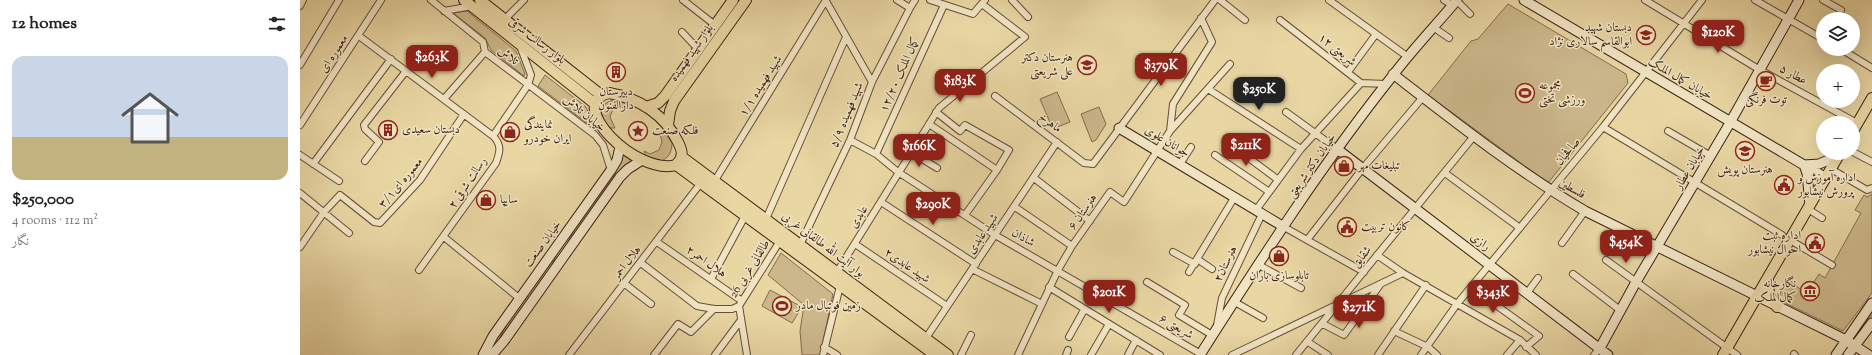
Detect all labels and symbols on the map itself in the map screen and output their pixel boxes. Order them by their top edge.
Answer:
street label: بلوار رسالت شرقی [505,13,569,69]
place label: دبستان شهید ابوالقاسم سالاری نژاد [1549,19,1632,53]
pin: $120K [1690,20,1746,54]
street label: بلوار شهید فهمیده [666,21,718,85]
school or university icon: دبستان شهید ابوالقاسم سالاری نژاد [1635,24,1657,46]
street label: شریعتی ۱۲ [1314,29,1360,71]
street label: معموره ای [315,31,353,77]
street label: کمال الملک ۱۲/۲۰ [876,35,924,115]
street label: تلاش [494,42,523,70]
pin: $263K [404,45,460,79]
place label: هنرستان دکتر علی شریعتی [1020,49,1073,81]
street label: شهید فهمیده ۱/۱ [735,52,787,120]
pin: $379K [1133,53,1189,87]
street label: خیابان کمال الملک [1644,53,1716,105]
school or university icon: هنرستان دکتر علی شریعتی [1076,54,1098,76]
street label: عطار ۵ [1776,60,1810,90]
building icon: دبیرستان دارالفنون [605,61,627,83]
pin: $183K [932,69,988,103]
cafe icon: توت فرنگی [1755,70,1777,92]
pin: $250K [1231,77,1287,111]
place label: مجموعه ورزشی تختی [1539,77,1585,109]
street label: شهید فهمیده ۵/۹ [826,80,868,150]
sports icon: مجموعه ورزشی تختی [1514,82,1536,104]
place label: دبیرستان دارالفنون [598,83,634,115]
street label: خیابان تلاش [559,91,609,137]
place label: توت فرنگی [1745,91,1787,109]
street label: ماهرخ [1034,108,1065,138]
place label: نمایندگی ایران خودرو [522,115,572,148]
building icon: دبستان سعیدی [377,119,399,141]
place icon: فلکه صنعت [627,120,649,142]
place label: دبستان سعیدی [402,121,460,139]
shop icon: نمایندگی ایران خودرو [499,121,521,143]
street label: جوانان علوی [1141,121,1193,163]
place label: فلکه صنعت [652,122,699,140]
street label: خیابان دکتر شریعتی [1283,130,1341,202]
pin: $211K [1218,133,1274,167]
pin: $166K [891,134,947,168]
street label: صافحیان [1551,134,1585,170]
school or university icon: هنرستان پویش [1734,140,1756,162]
street label: خیابان عطار [1669,143,1710,194]
street label: معموره ای۳/۱ [374,154,428,212]
street label: رسالت شرقی ۲ [444,154,492,212]
shop icon: تبلیغات مهر [1333,155,1355,177]
place label: تبلیغات مهر [1356,157,1401,175]
place label: هنرستان پویش [1717,161,1773,179]
place label: اداره آموزش و پرورش نیشابور [1796,169,1856,201]
street label: فلسطین [1555,174,1589,204]
public building icon: اداره آموزش و پرورش نیشابور [1773,174,1795,196]
shop icon: سایپا [475,189,497,211]
street label: هنرستان ۶ [1064,190,1102,234]
place label: سایپا [500,191,518,209]
pin: $290K [905,192,961,226]
street label: عابدی [845,202,873,232]
street label: بوار آیت الله طالقانی غربی [778,206,870,282]
street label: شهید عابدی [963,210,1003,258]
public building icon: کانون تربیت [1336,216,1358,238]
street label: خیابان صنعت [520,217,566,271]
place label: کانون تربیت [1361,218,1411,236]
street label: شاذان [1008,224,1038,252]
place label: اداره ثبت احوال نیشابور [1747,227,1801,259]
street label: رازی [1466,228,1494,256]
pin: $454K [1598,230,1654,264]
public building icon: اداره ثبت احوال نیشابور [1804,232,1826,254]
street label: طالقانی غربی 26 [725,236,775,302]
street label: هلال احمر۲ [682,241,730,283]
street label: هلال احمر [607,242,646,285]
street label: شقایق [1348,242,1376,272]
street label: هنرستان۲ [1209,243,1243,285]
street label: شهید عابدی۲ [880,244,934,288]
shop icon: تابلوسازی باران [1268,245,1290,267]
place label: تابلوسازی باران [1249,267,1309,285]
place label: نگارخانه کمال‌الملک [1754,275,1796,307]
pin: $201K [1081,280,1137,314]
pin: $343K [1465,280,1521,314]
museum icon: نگارخانه کمال‌الملک [1799,280,1821,302]
sports icon: زمین فوتبال مادر [771,295,793,317]
pin: $271K [1331,295,1387,329]
place label: زمین فوتبال مادر [795,297,861,315]
street label: شریعتی ۶ [1155,310,1197,344]

